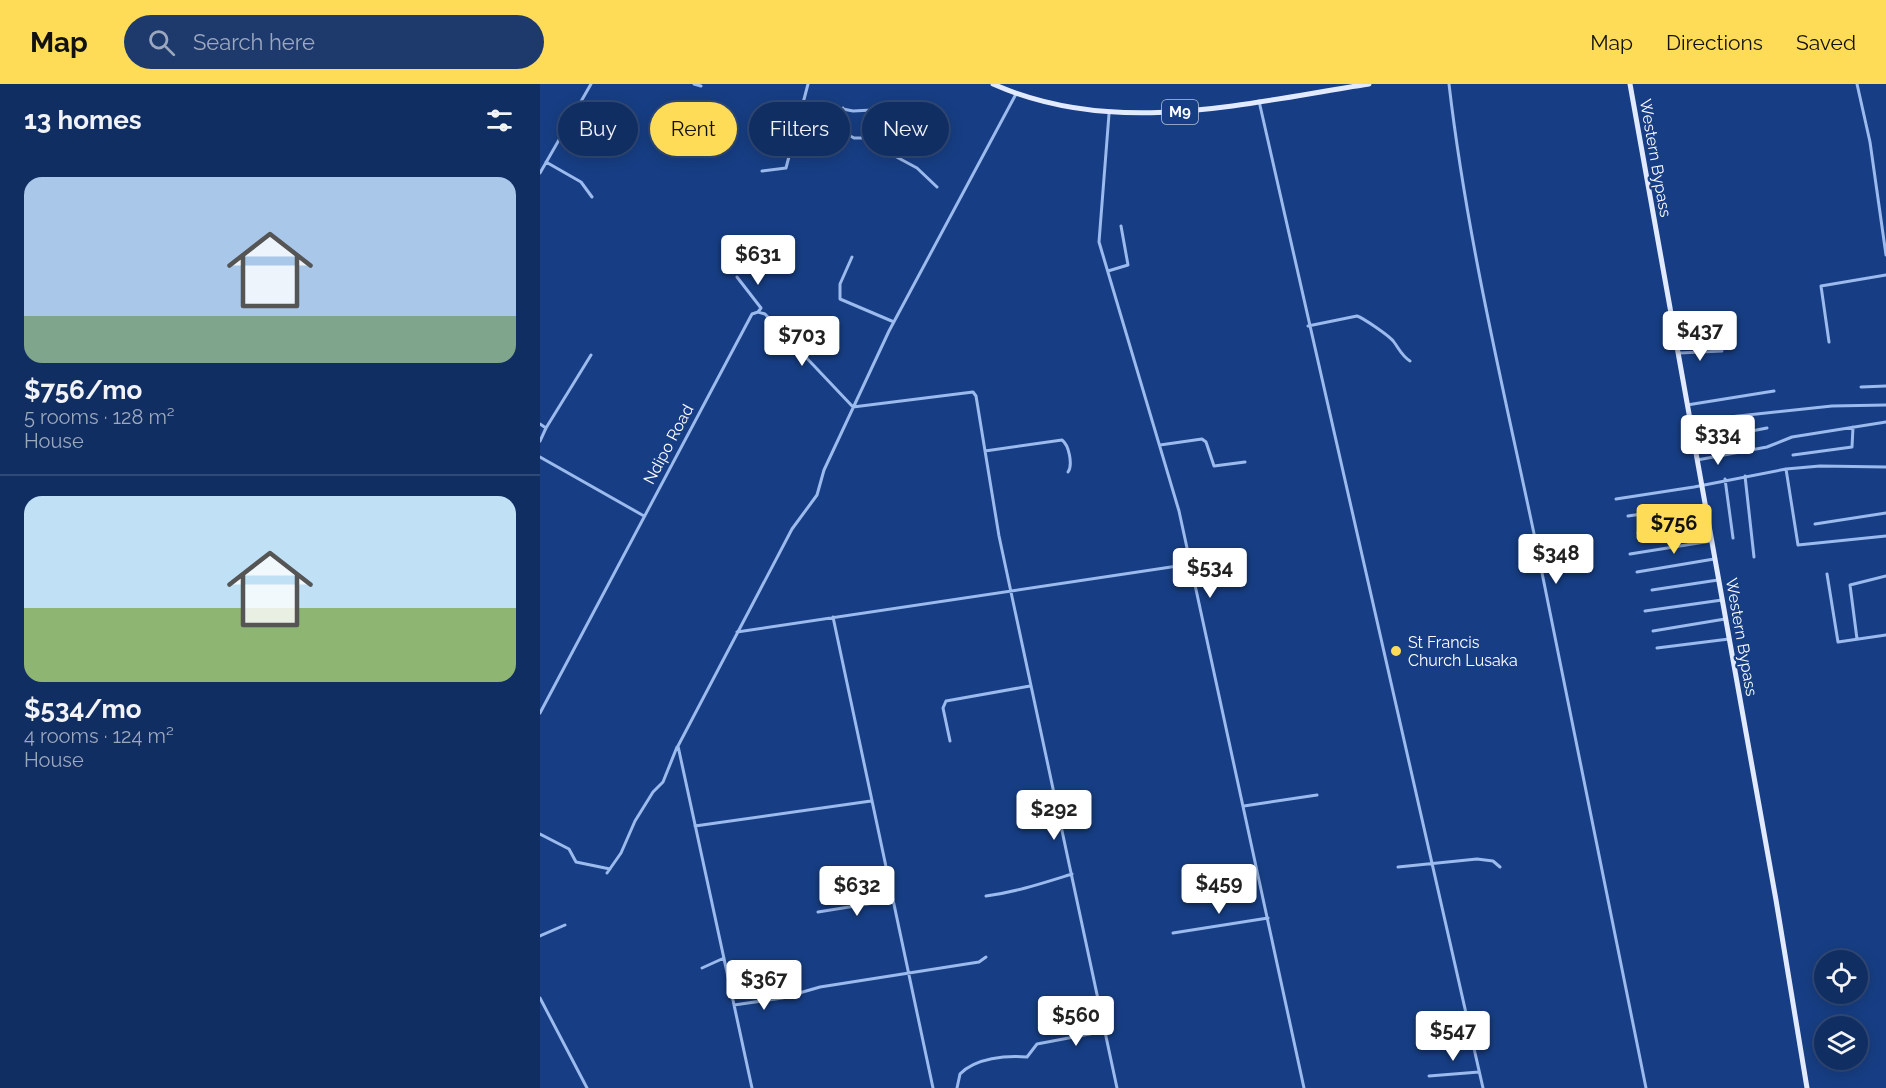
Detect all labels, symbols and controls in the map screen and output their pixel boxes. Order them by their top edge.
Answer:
search box [124,15,544,69]
text: Map [30,26,88,59]
icon: search [145,26,178,59]
text: Search here [193,29,315,55]
text: Map [1590,30,1633,55]
text: Directions [1666,30,1763,55]
text: Saved [1796,30,1856,55]
street label: Western Bypass [1636,97,1675,219]
road number: M9 [1162,100,1198,124]
chip: Buy [558,102,638,156]
chip: Rent [650,102,737,156]
chip: Filters [749,102,850,156]
chip: New [862,102,949,156]
icon: filters [483,104,516,137]
text: 13 homes [24,105,142,135]
icon: home [216,216,324,324]
pin: $631 [722,235,794,286]
text: $631 [735,242,781,266]
pin: $437 [1664,311,1736,362]
pin: $703 [766,316,838,367]
text: $437 [1677,318,1723,342]
text: $703 [778,323,826,347]
text: $756/mo [24,375,142,405]
street label: Ndipo Road [640,401,697,487]
text: 5 rooms · 128 m² [24,405,175,429]
pin: $334 [1682,415,1754,466]
text: $334 [1695,422,1741,446]
text: House [24,429,84,453]
pin: $756 [1638,504,1710,555]
text: $756 [1651,511,1697,535]
pin: $348 [1520,534,1592,585]
icon: home [216,535,324,643]
text: $348 [1532,541,1580,565]
pin: $534 [1174,548,1246,599]
text: $534 [1187,555,1233,579]
street label: Western Bypass [1722,576,1761,698]
place label: St Francis Church Lusaka [1408,633,1518,670]
marker: St Francis Church Lusaka [1389,644,1403,658]
text: $534/mo [24,694,142,724]
text: 4 rooms · 124 m² [24,724,174,748]
text: House [24,748,84,772]
pin: $292 [1018,790,1090,841]
text: $292 [1030,797,1078,821]
pin: $459 [1183,864,1255,915]
pin: $632 [821,866,893,917]
text: $459 [1196,871,1242,895]
text: $632 [833,873,881,897]
map controls [1814,950,1868,1070]
button: locate [1814,950,1868,1004]
pin: $367 [728,960,800,1011]
text: $367 [740,967,788,991]
pin: $560 [1040,996,1112,1047]
text: $560 [1052,1003,1100,1027]
pin: $547 [1417,1011,1489,1062]
button: layers [1814,1016,1868,1070]
text: $547 [1430,1018,1476,1042]

